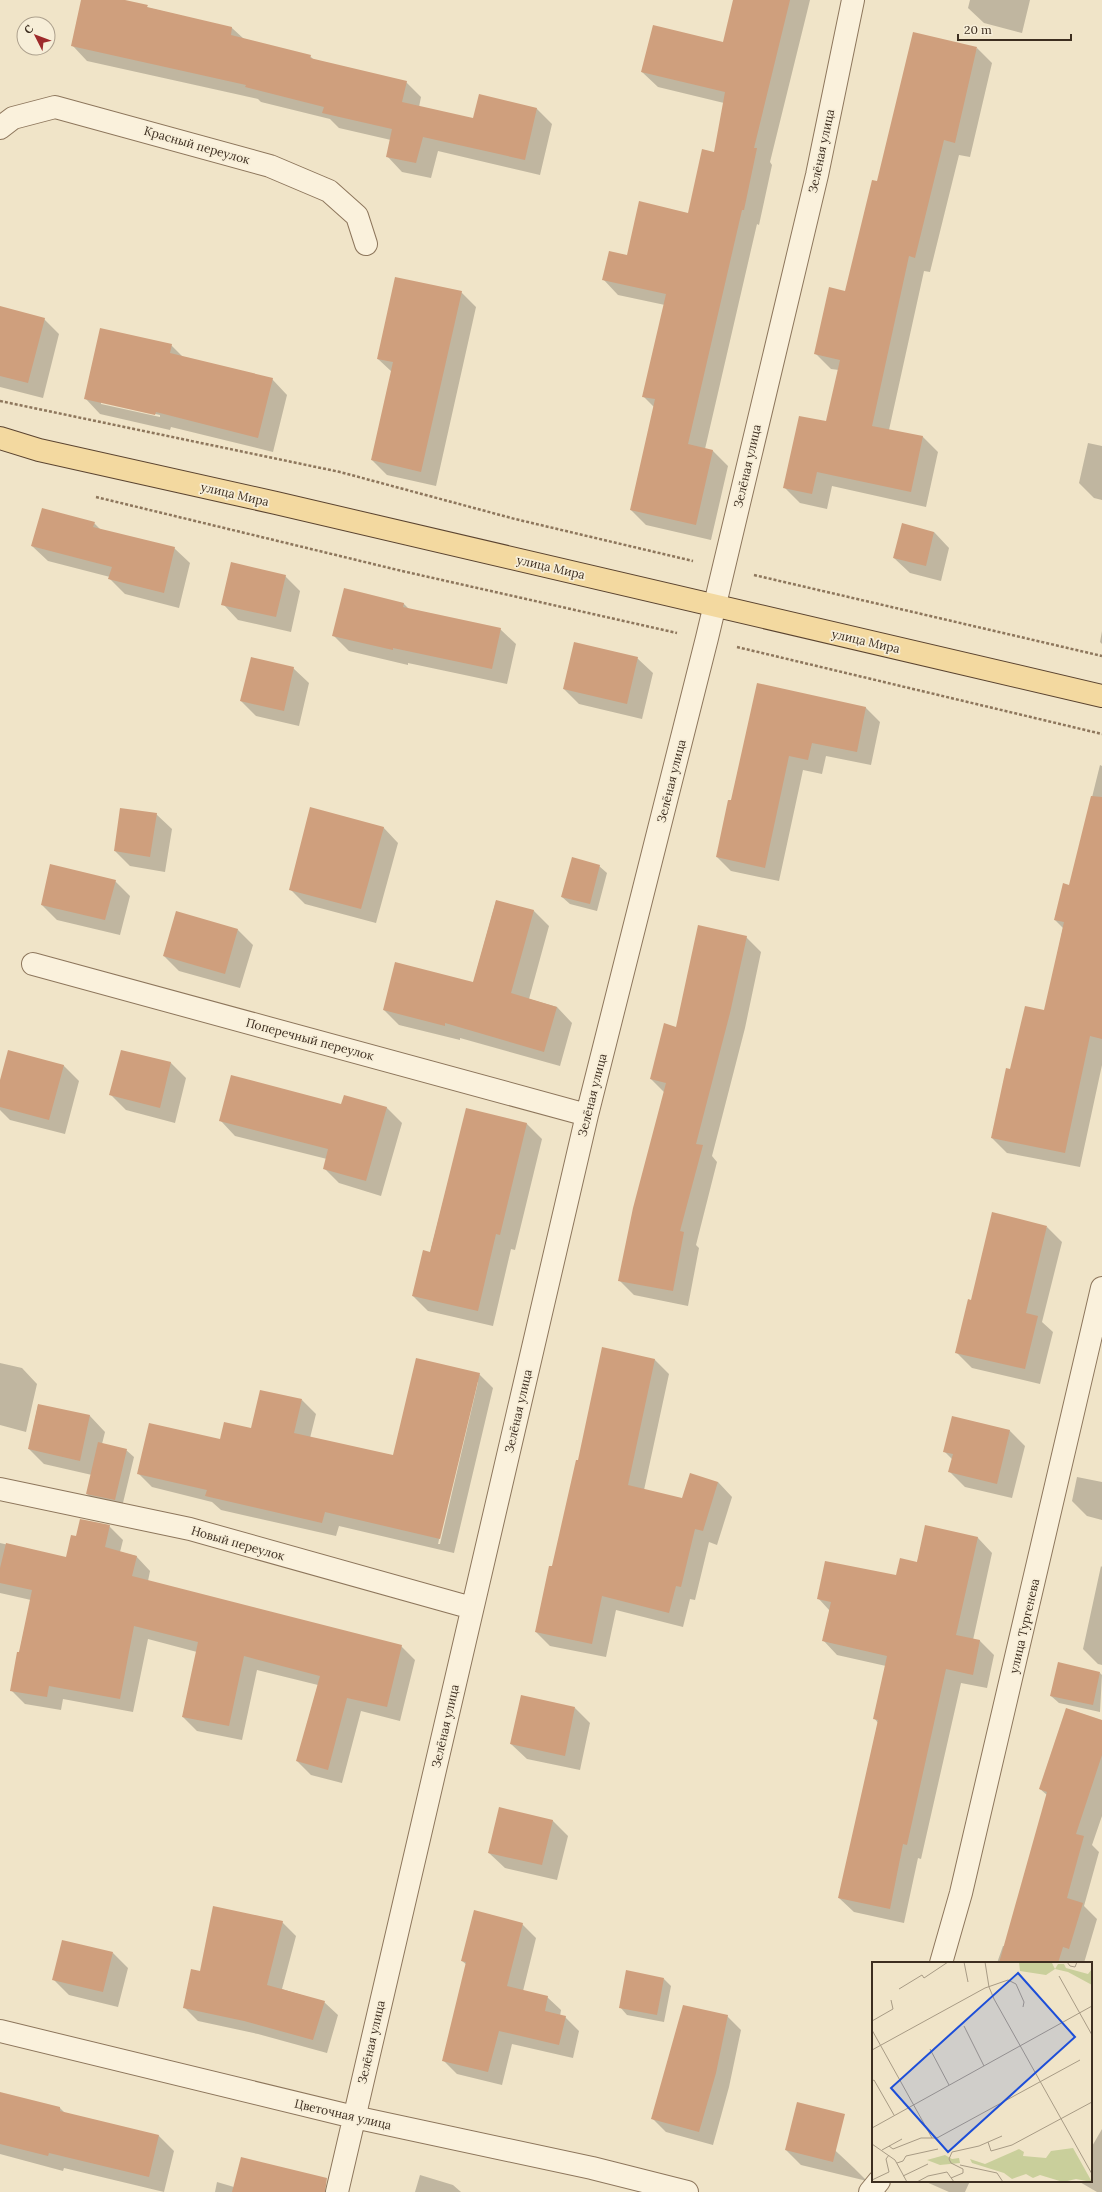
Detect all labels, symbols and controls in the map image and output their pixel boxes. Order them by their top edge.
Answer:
north arrow [16,16,56,56]
scale bar [958,16,1071,42]
text: С [21,21,37,37]
text: 20 m [964,22,992,37]
street label: Зелёная улица [805,108,837,194]
street label: Красный переулок [142,123,252,167]
street label: Зелёная улица [730,423,764,509]
street label: улица Мира [199,479,271,509]
street label: улица Мира [515,552,587,582]
street label: улица Мира [830,626,902,656]
street label: Зелёная улица [653,738,689,824]
street label: Поперечный переулок [245,1015,376,1063]
street label: Зелёная улица [574,1052,610,1138]
street label: Зелёная улица [501,1368,535,1454]
street label: Новый переулок [190,1523,287,1564]
street label: улица Тургенева [1006,1577,1042,1675]
street label: Зелёная улица [428,1683,462,1769]
inset map [872,1962,1092,2182]
street label: Зелёная улица [354,1999,388,2085]
street label: Цветочная улица [293,2096,393,2132]

